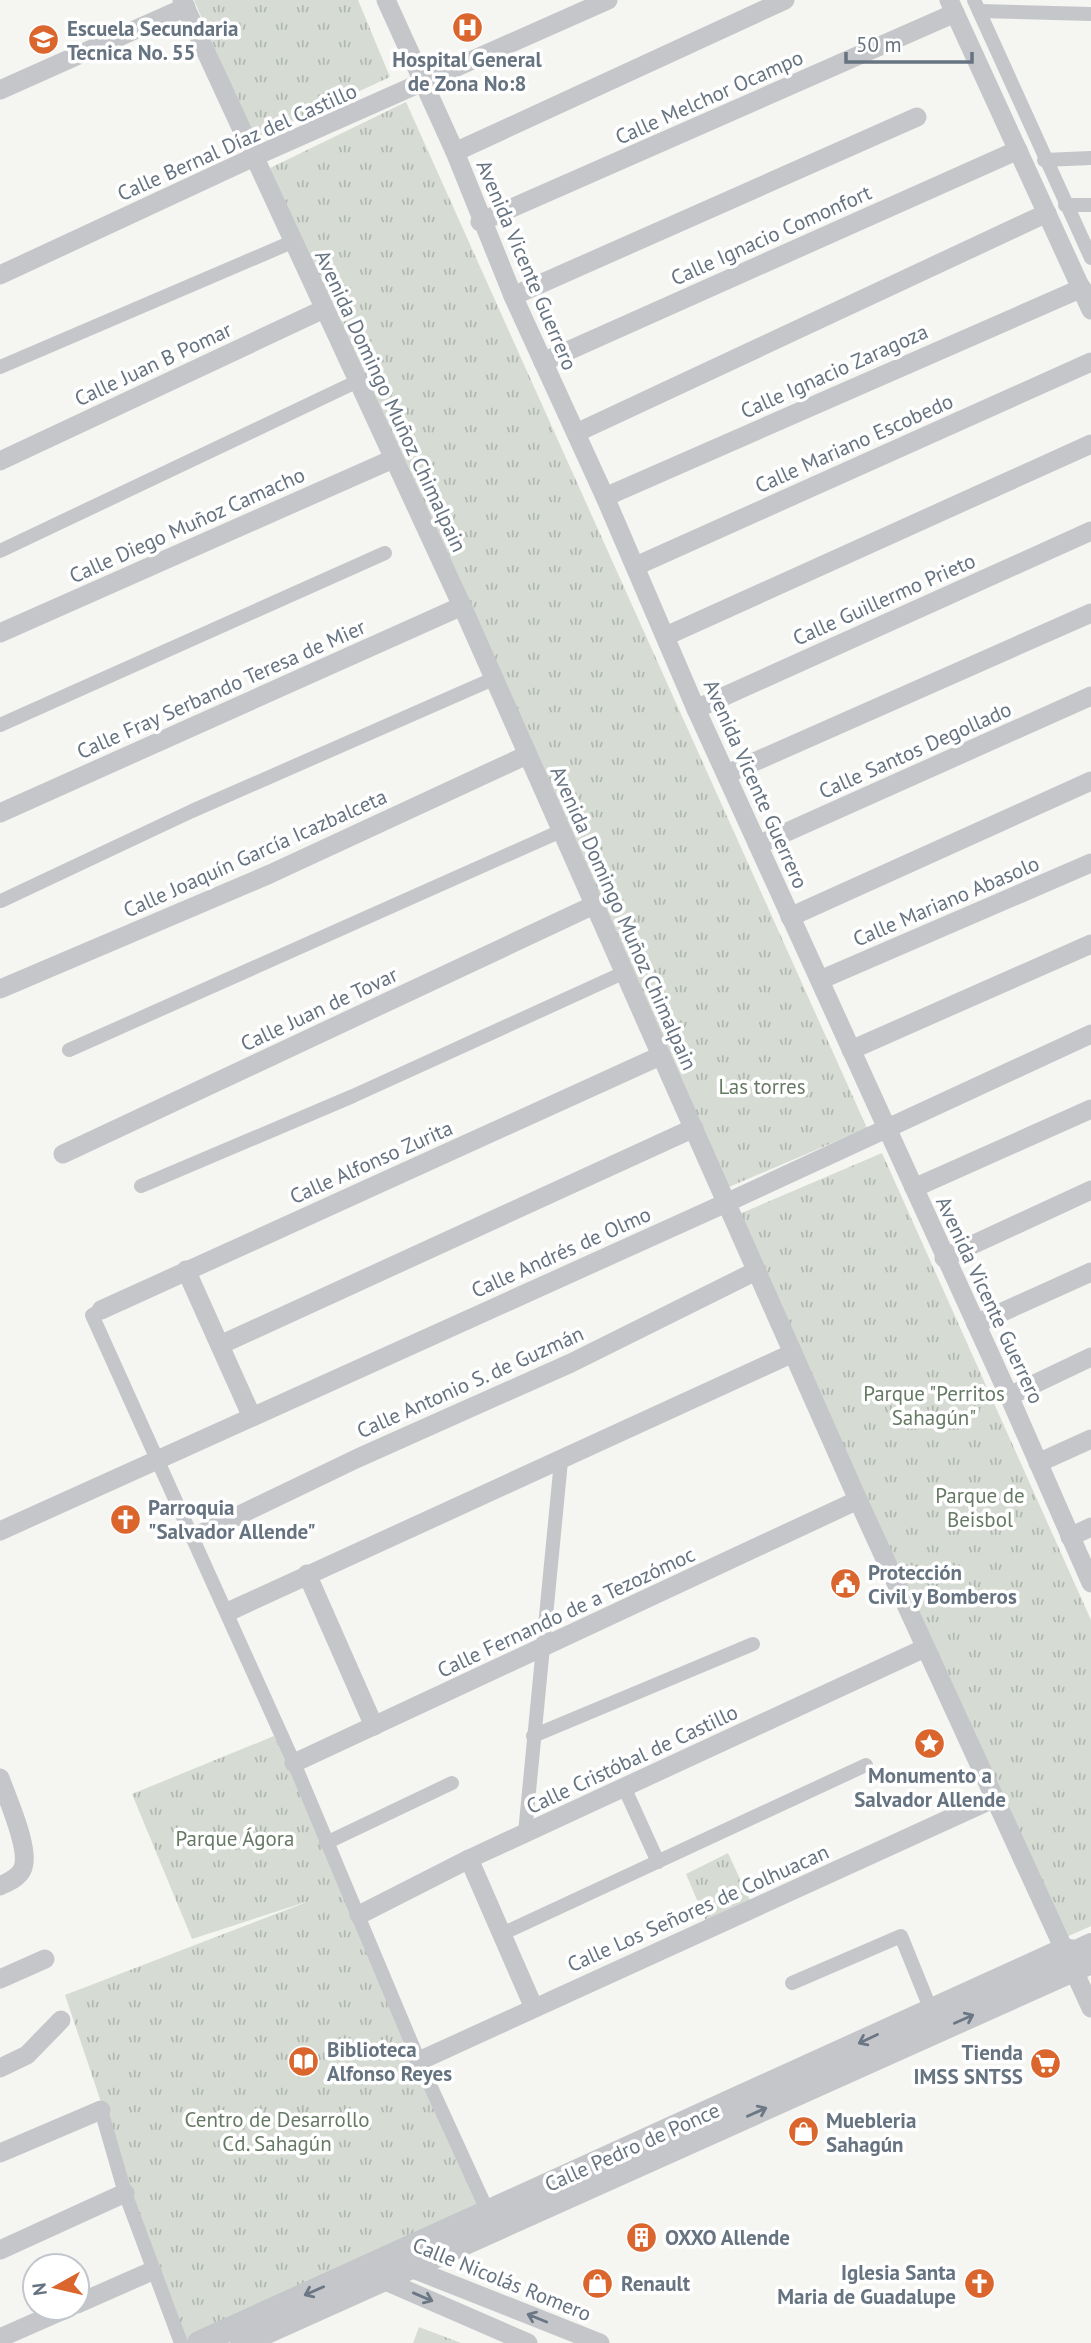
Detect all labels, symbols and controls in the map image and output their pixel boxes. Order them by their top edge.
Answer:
hospital icon: Hospital General de Zona No:8 [450,10,484,44]
place label: Escuela Secundaria Tecnica No. 55 [67,15,239,66]
scale bar [846,21,972,65]
school or university icon: Escuela Secundaria Tecnica No. 55 [27,23,61,57]
text: 50 m [856,31,902,58]
street label: Calle Melchor Ocampo [611,43,807,151]
place label: Hospital General de Zona No:8 [392,46,542,97]
street label: Calle Bernal Díaz del Castillo [113,77,361,207]
street label: Avenida Vicente Guerrero [470,156,584,374]
street label: Calle Ignacio Comonfort [666,179,876,291]
street label: Avenida Domingo Muñoz Chimalpain [309,246,473,556]
street label: Calle Juan B Pomar [70,316,236,412]
street label: Calle Ignacio Zaragoza [736,318,932,424]
street label: Calle Mariano Escobedo [751,387,957,499]
street label: Calle Diego Muñoz Camacho [65,461,309,589]
street label: Calle Guillermo Prieto [789,547,979,651]
street label: Calle Fray Serbando Teresa de Mier [72,613,370,765]
street label: Avenida Vicente Guerrero [698,675,814,893]
street label: Calle Santos Degollado [814,695,1016,805]
street label: Avenida Domingo Muñoz Chimalpain [545,762,703,1074]
street label: Calle Joaquín García Icazbalceta [119,783,391,923]
street label: Calle Mariano Abasolo [849,849,1043,953]
street label: Calle Juan de Tovar [236,961,402,1057]
park label: Las torres [718,1073,806,1100]
street label: Calle Alfonso Zurita [285,1114,457,1210]
street label: Avenida Vicente Guerrero [930,1192,1050,1408]
street label: Calle Andrés de Olmo [467,1200,655,1304]
street label: Calle Antonio S. de Guzmán [352,1320,588,1444]
park label: Parque "Perritos Sahagún" [863,1380,1005,1431]
park label: Parque de Beisbol [935,1482,1025,1533]
place label: Parroquia "Salvador Allende" [148,1494,316,1545]
church icon: Parroquia "Salvador Allende" [108,1502,142,1536]
street label: Calle Fernando de a Tezozómoc [433,1540,699,1684]
place label: Protección Civil y Bomberos [868,1559,1017,1610]
public building icon: Protección Civil y Bomberos [828,1567,862,1601]
street label: Calle Cristóbal de Castillo [522,1698,742,1820]
place icon: Monumento a Salvador Allende [913,1726,947,1760]
place label: Monumento a Salvador Allende [854,1762,1006,1813]
park label: Parque Ágora [176,1825,294,1852]
street label: Calle Los Señores de Colhuacan [563,1838,833,1978]
one-way arrow [953,2012,974,2025]
one-way arrow [858,2033,879,2046]
place label: Biblioteca Alfonso Reyes [327,2036,452,2087]
place label: Tienda IMSS SNTSS [914,2039,1023,2090]
library icon: Biblioteca Alfonso Reyes [287,2044,321,2078]
supermarket icon: Tienda IMSS SNTSS [1029,2047,1063,2081]
street label: Calle Pedro de Ponce [540,2096,724,2198]
one-way arrow [745,2105,767,2118]
park label: Centro de Desarrollo Cd. Sahagún [185,2106,369,2157]
place label: Muebleria Sahagún [826,2107,916,2158]
shop icon: Muebleria Sahagún [786,2115,820,2149]
building icon: OXXO Allende [625,2220,659,2254]
place label: OXXO Allende [665,2224,790,2251]
street label: Calle Nicolás Romero [409,2231,595,2327]
north arrow [21,2252,91,2322]
place label: Iglesia Santa Maria de Guadalupe [777,2259,956,2310]
shop icon: Renault [581,2266,615,2300]
church icon: Iglesia Santa Maria de Guadalupe [962,2267,996,2301]
place label: Renault [621,2270,691,2297]
text: N [26,2282,52,2297]
one-way arrow [304,2285,325,2298]
one-way arrow [412,2291,433,2304]
one-way arrow [526,2310,548,2323]

